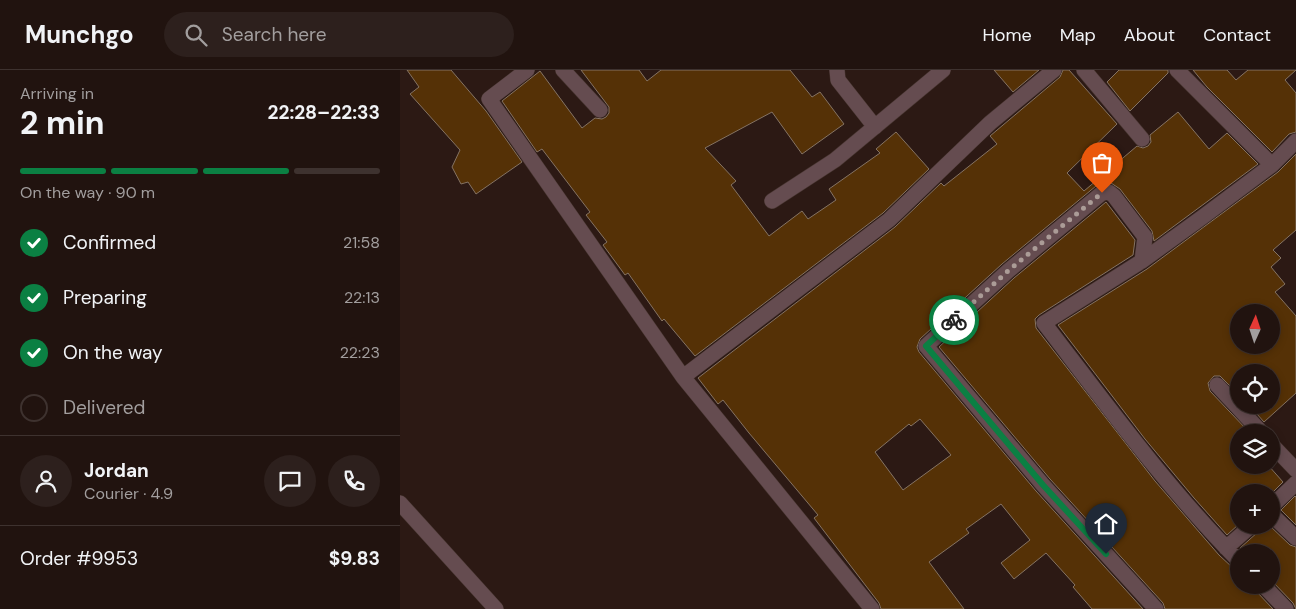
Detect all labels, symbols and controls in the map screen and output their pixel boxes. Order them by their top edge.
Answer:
search box [164,12,514,57]
text: Munchgo [25,19,134,50]
icon: search [182,21,210,49]
text: Search here [222,22,327,47]
text: Home [982,23,1032,47]
text: Map [1060,23,1096,47]
text: About [1124,23,1175,47]
text: Contact [1203,23,1271,47]
text: Arriving in [20,83,94,104]
text: 22:28–22:33 [268,100,380,125]
text: 2 min [20,102,105,144]
pin [1081,142,1123,193]
icon: bag [1088,149,1116,177]
text: On the way · 90 m [20,182,155,203]
icon: check [20,229,48,257]
text: Confirmed [63,230,156,255]
text: 21:58 [343,232,380,253]
icon: check [20,284,48,312]
text: Preparing [63,285,147,310]
text: 22:13 [344,287,380,308]
courier [929,295,979,345]
north arrow [1230,304,1280,354]
map controls [1230,304,1280,594]
icon: bike [940,306,968,334]
icon: check [20,339,48,367]
text: On the way [63,340,163,365]
text: 22:23 [340,342,380,363]
button: locate [1230,364,1280,414]
text: Delivered [63,395,145,420]
button: layers [1230,424,1280,474]
button: person [20,455,72,507]
button: chat [264,455,316,507]
button: phone [328,455,380,507]
text: Jordan [84,458,149,483]
text: Courier · 4.9 [84,483,173,504]
button: + [1230,484,1280,534]
pin [1085,503,1127,554]
icon: home [1092,510,1120,538]
button: − [1230,544,1280,594]
text: Order #9953 [20,546,138,571]
text: $9.83 [329,546,380,571]

